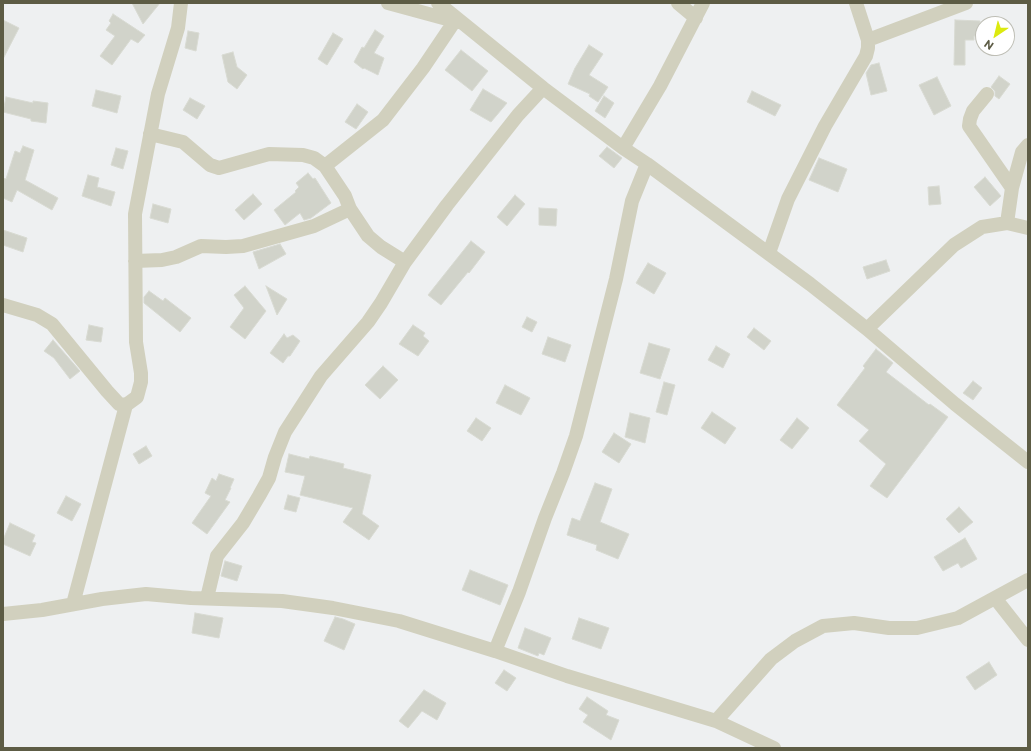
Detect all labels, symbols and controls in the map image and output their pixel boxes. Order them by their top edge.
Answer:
north arrow [975,16,1015,56]
text: N [981,38,996,53]

